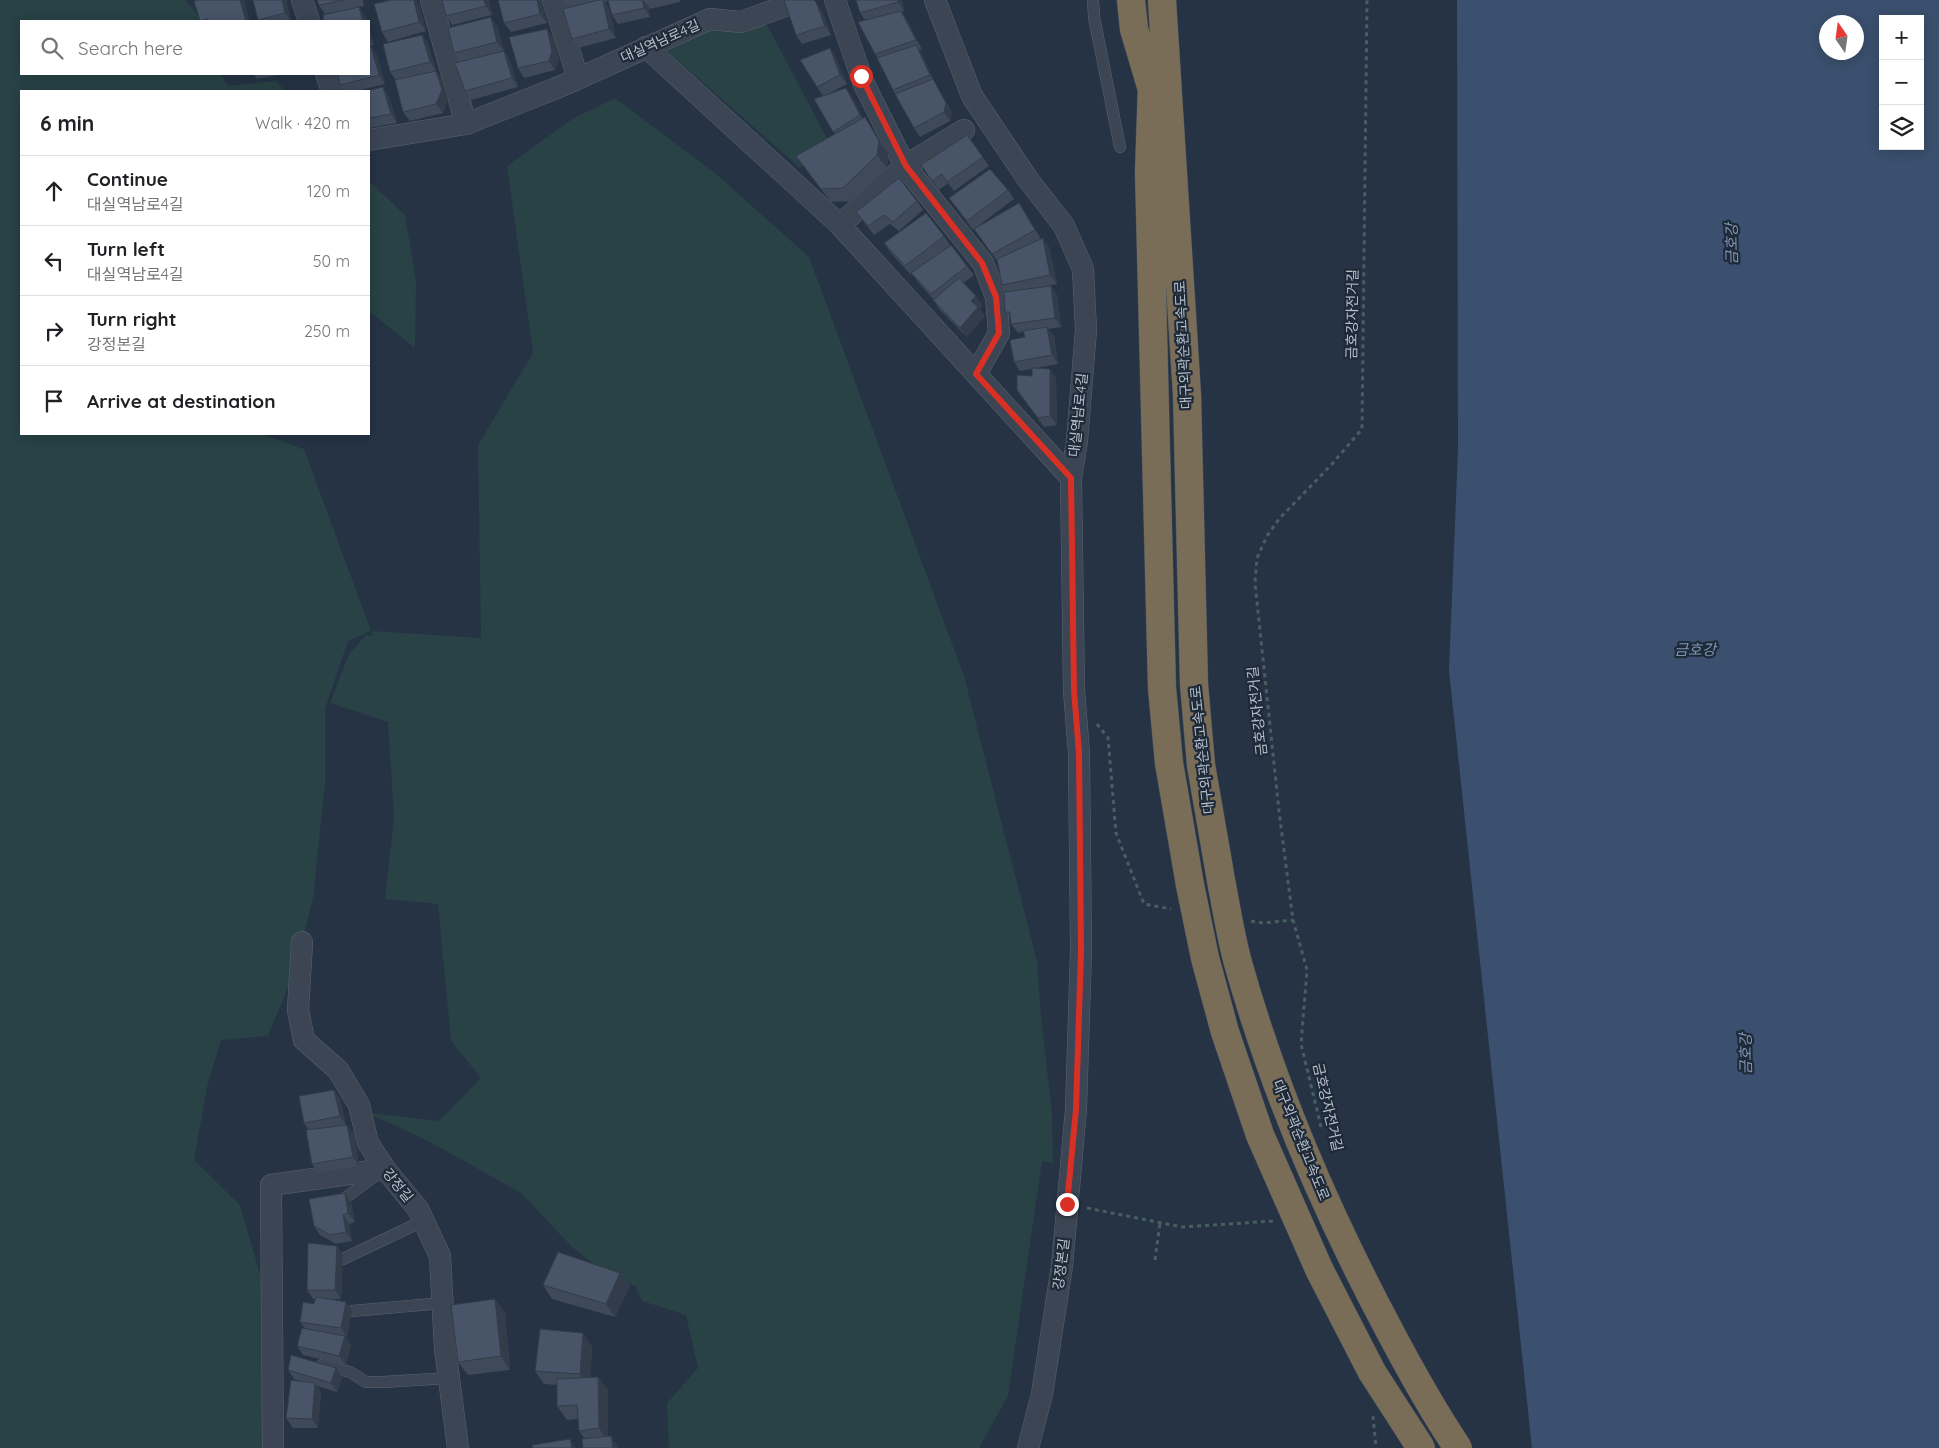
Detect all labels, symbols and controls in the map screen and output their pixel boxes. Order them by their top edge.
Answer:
north arrow [1819,15,1864,60]
map controls [1879,15,1924,150]
button: + [1879,15,1924,60]
street label: 대실역남로4길 [618,16,702,66]
search box [20,20,370,75]
icon: search [38,34,66,62]
text: Search here [78,36,183,60]
button: − [1879,60,1924,105]
route start [850,65,873,88]
button: layers [1879,105,1924,150]
text: 6 min [40,110,94,136]
text: Walk · 420 m [255,113,350,133]
text: Continue [87,167,168,191]
icon: ahead [40,177,68,205]
text: 120 m [307,181,350,201]
text: 대실역남로4길 [87,194,184,214]
water label: 금호강 [1722,221,1741,265]
text: Turn left [87,237,165,261]
icon: left [40,247,68,275]
text: 50 m [313,251,350,271]
text: 대실역남로4길 [87,264,184,284]
street label: 금호강자전거길 [1342,269,1362,359]
street label: 대구외곽순환고속도로 [1171,280,1195,410]
text: Turn right [87,307,176,331]
icon: right [40,317,68,345]
text: 250 m [304,321,350,341]
text: 강정본길 [87,334,146,354]
street label: 대실역남로4길 [1065,372,1091,458]
icon: arrive [40,387,68,415]
text: Arrive at destination [87,389,276,413]
water label: 금호강 [1674,640,1718,659]
street label: 금호강자전거길 [1243,665,1271,757]
street label: 대구외곽순환고속도로 [1186,685,1218,815]
water label: 금호강 [1736,1031,1755,1075]
street label: 금호강자전거길 [1309,1061,1347,1153]
street label: 대구외곽순환고속도로 [1269,1077,1334,1203]
street label: 강정길 [379,1164,417,1206]
route end [1056,1193,1079,1216]
street label: 강정본길 [1049,1237,1073,1291]

